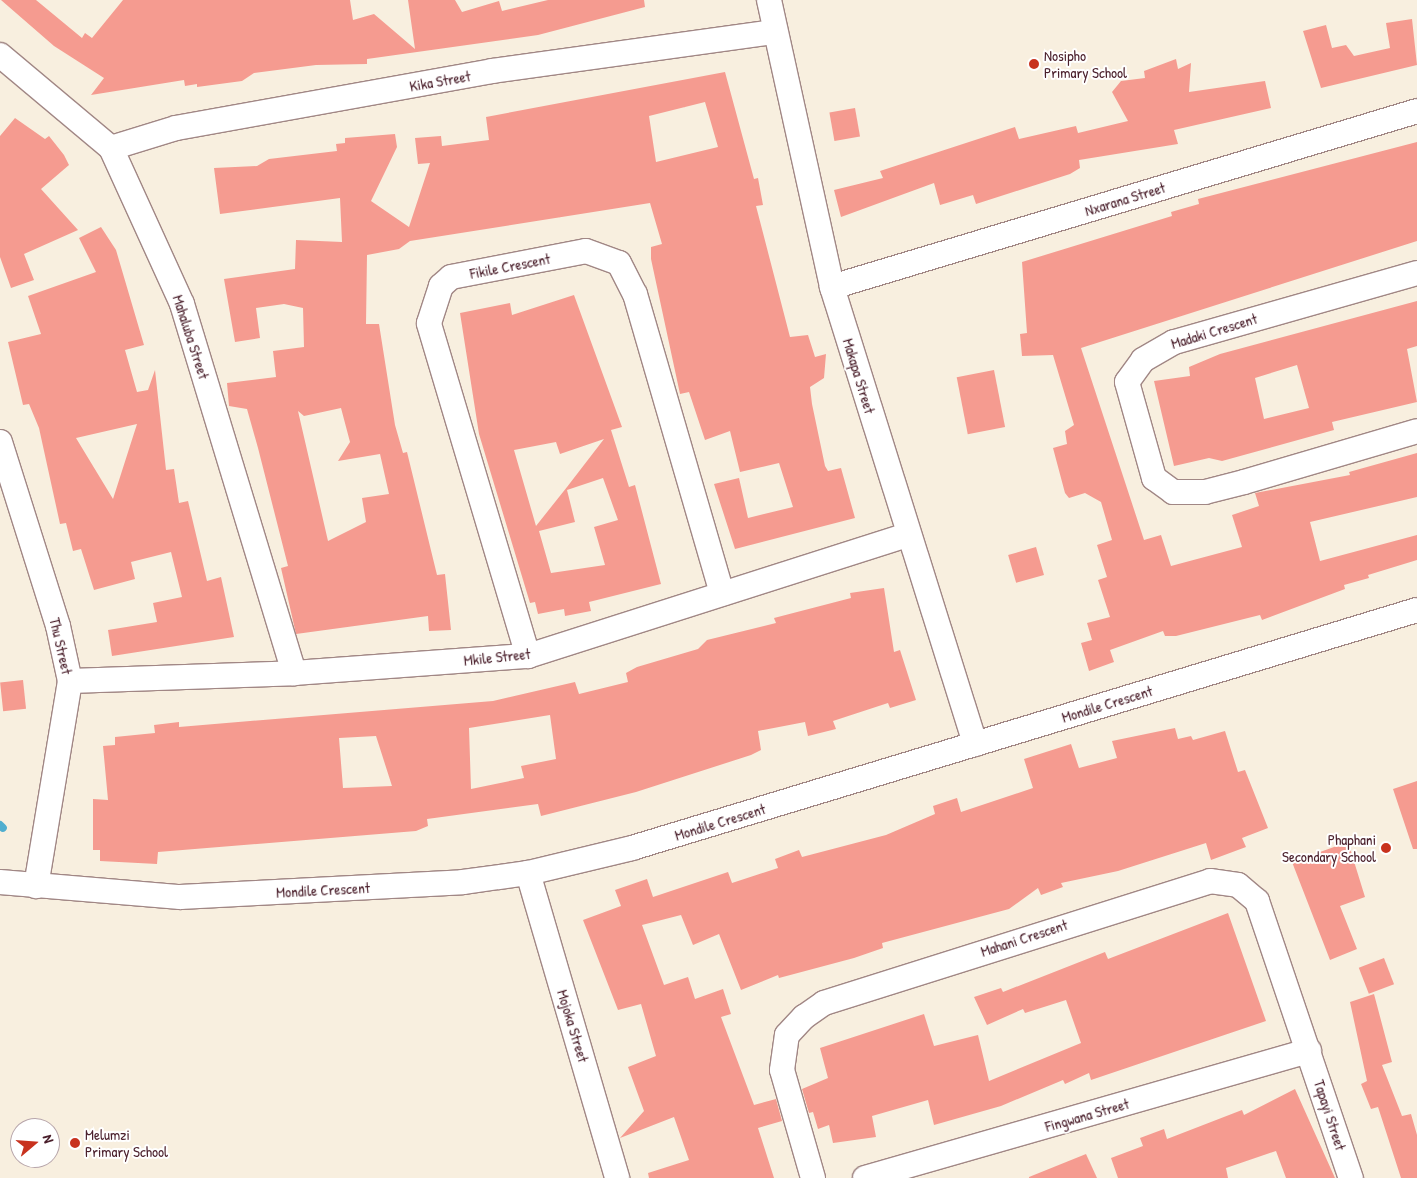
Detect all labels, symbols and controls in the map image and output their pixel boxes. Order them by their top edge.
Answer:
place label: Nosipho Primary School [1044,46,1127,81]
marker: Nosipho Primary School [1028,58,1040,70]
street label: Kika Street [408,67,472,95]
street label: Nxarana Street [1083,178,1167,220]
street label: Fikile Crescent [468,249,552,283]
street label: Mahaluba Street [169,293,213,381]
street label: Madaki Crescent [1169,309,1259,353]
street label: Makapa Street [839,336,879,416]
street label: Thu Street [46,616,76,676]
street label: Mkile Street [463,645,531,669]
street label: Mondile Crescent [1059,682,1155,726]
street label: Mondile Crescent [672,800,768,844]
place label: Phaphani Secondary School [1282,830,1376,865]
marker: Phaphani Secondary School [1380,842,1392,854]
street label: Mondile Crescent [276,879,370,901]
street label: Mahani Crescent [978,916,1070,960]
street label: Mojoka Street [553,988,593,1064]
street label: Tapayi Street [1310,1077,1350,1153]
street label: Fingwana Street [1043,1094,1131,1136]
north arrow [10,1118,60,1168]
place label: Melumzi Primary School [85,1125,168,1160]
text: N [39,1132,59,1145]
marker: Melumzi Primary School [69,1137,81,1149]

